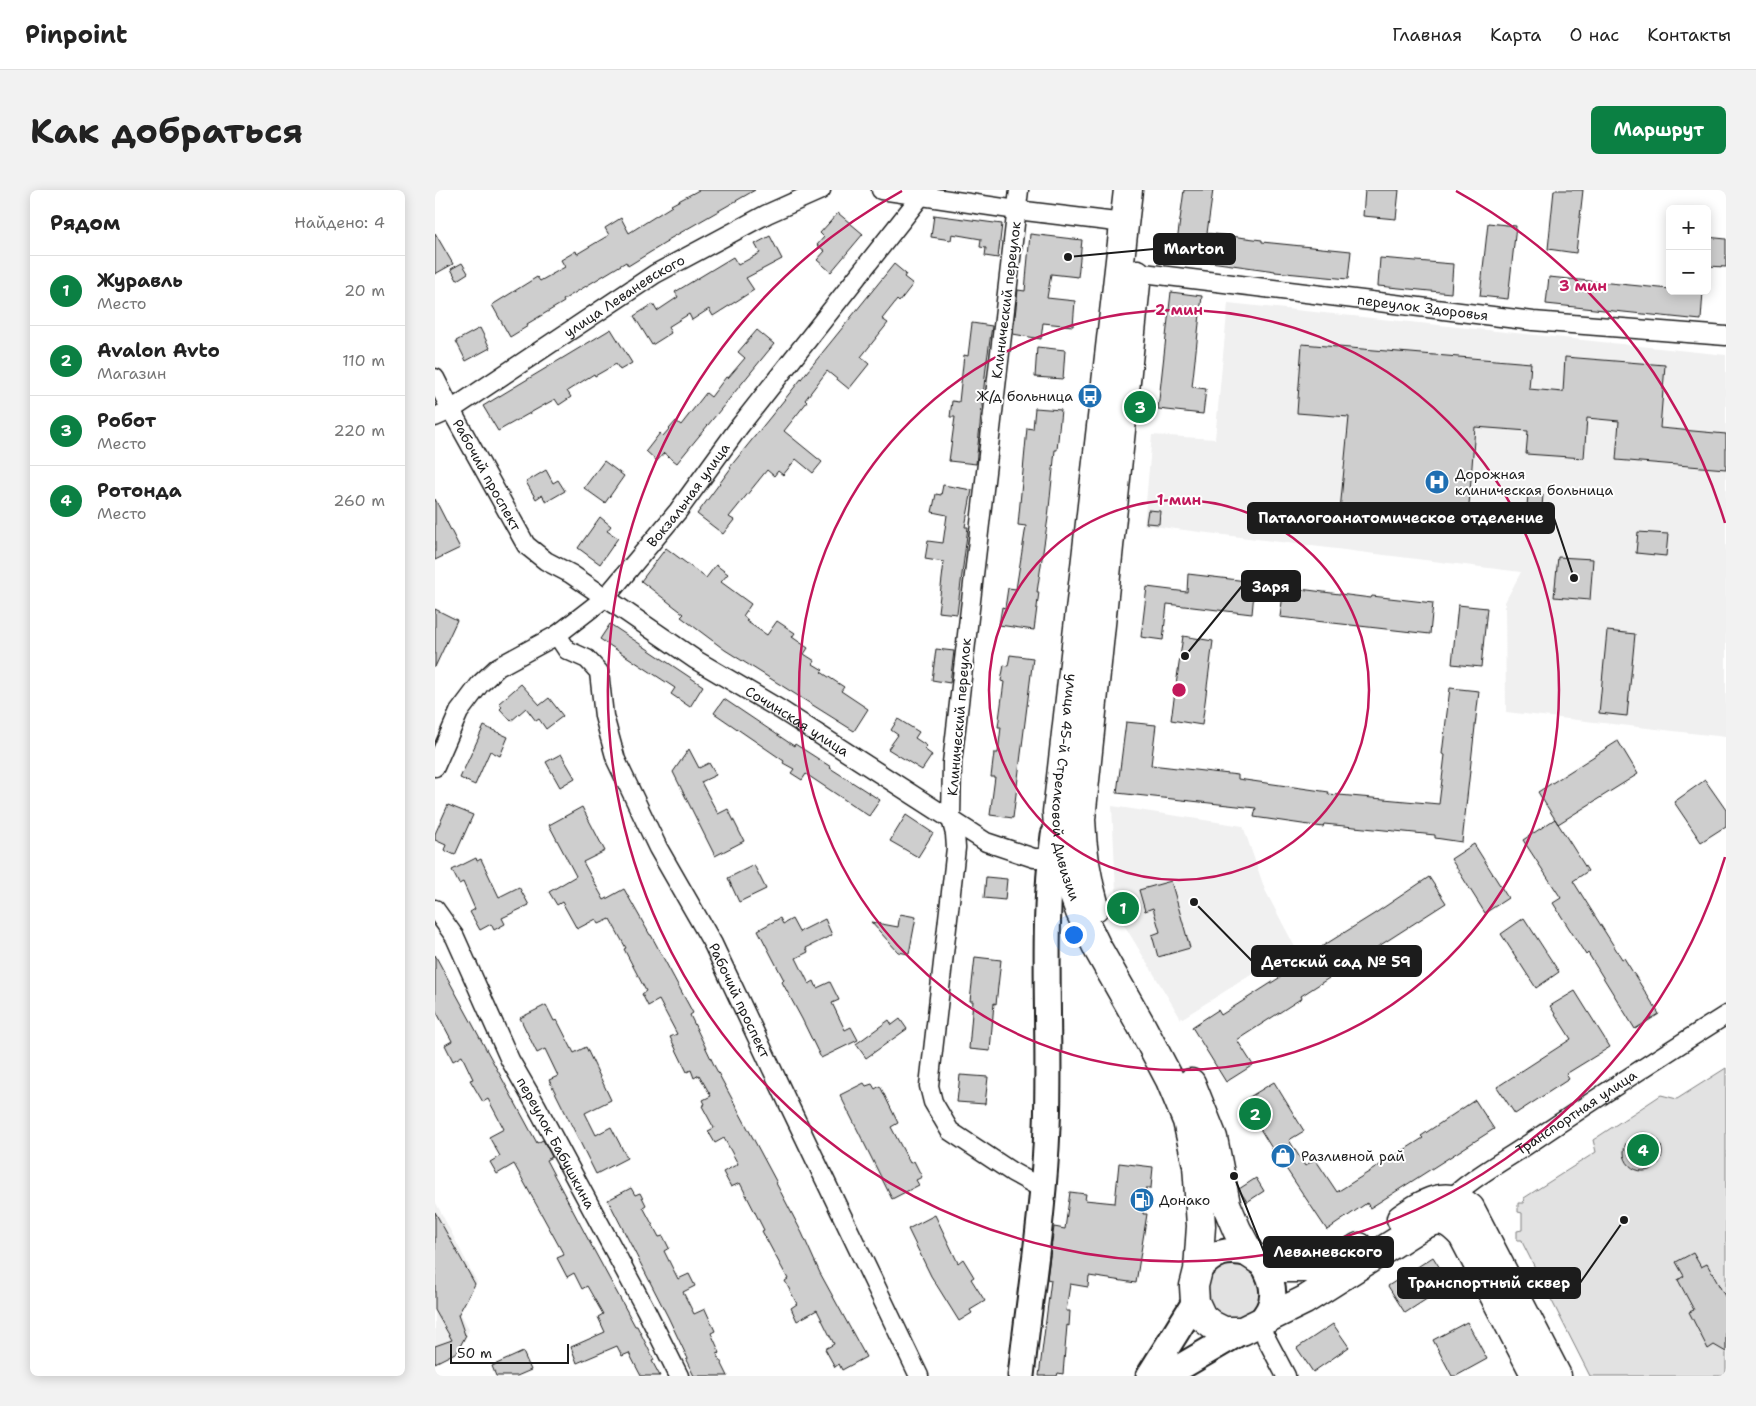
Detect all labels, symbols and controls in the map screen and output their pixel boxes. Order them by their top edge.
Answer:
text: Pinpoint [25,19,127,51]
text: Главная [1392,23,1462,47]
text: Карта [1490,23,1542,47]
text: О нас [1570,23,1619,47]
text: Контакты [1647,23,1731,47]
button: Маршрут [1591,106,1726,154]
text: Как добраться [30,107,303,154]
map controls [1666,205,1711,295]
button: + [1666,205,1711,250]
text: Рядом [50,209,120,237]
text: Найдено: 4 [294,212,385,233]
street label: Клинический переулок [987,220,1025,380]
callout: Marton [1154,234,1235,264]
text: Marton [1164,239,1224,259]
button: − [1666,250,1711,295]
street label: улица Леваневского [560,251,688,341]
text: Журавль [97,268,183,293]
text: 3 мин [1559,276,1607,296]
text: 1 [62,280,70,301]
text: 20 m [344,280,385,301]
street label: переулок Здоровья [1356,290,1489,324]
text: Место [97,293,147,314]
text: 2 мин [1155,300,1203,320]
text: Avalon Avto [97,338,220,363]
text: 2 [60,350,72,371]
text: 110 m [342,350,385,371]
text: Магазин [97,363,166,384]
bus stop icon: Ж/д больница [1077,383,1103,409]
place label: Ж/д больница [977,387,1073,405]
pin: 3 [1124,388,1156,426]
text: Робот [97,408,156,433]
street label: Рабочий проспект [449,416,526,535]
text: 3 [60,420,72,441]
text: 220 m [333,420,385,441]
text: Место [97,433,147,454]
street label: Вокзальная улица [643,439,734,551]
place label: Дорожная клиническая больница [1455,465,1613,499]
hospital icon: Дорожная клиническая больница [1424,469,1450,495]
text: Ротонда [97,478,182,503]
text: 4 [60,490,72,511]
text: 260 m [333,490,385,511]
text: 1 мин [1157,490,1201,510]
text: Место [97,503,147,524]
callout: Паталогоанатомическое отделение [1248,503,1554,533]
text: Паталогоанатомическое отделение [1258,508,1544,528]
callout: Заря [1242,571,1300,601]
text: Заря [1252,577,1290,597]
street label: Клинический переулок [943,637,975,797]
street label: улица 45-й Стрелковой Дивизии [1048,673,1084,903]
centre of rings [1170,681,1188,699]
street label: Сочинская улица [742,682,853,761]
pin: 1 [1107,889,1139,927]
your location [1061,922,1087,948]
street label: Рабочий проспект [705,940,775,1062]
callout: Детский сад № 59 [1252,946,1421,976]
text: Детский сад № 59 [1261,952,1411,972]
street label: Транспортная улица [1512,1066,1640,1159]
street label: переулок Бабушкина [513,1074,599,1212]
pin: 2 [1239,1095,1271,1133]
pin: 4 [1627,1131,1659,1169]
shop icon: Разливной рай [1270,1143,1296,1169]
place label: Разливной рай [1301,1147,1405,1165]
fuel station icon: Донако [1129,1187,1155,1213]
place label: Донако [1159,1191,1210,1209]
callout: Леваневского [1264,1237,1393,1267]
text: Леваневского [1273,1242,1383,1262]
callout: Транспортный сквер [1398,1268,1580,1298]
text: Транспортный сквер [1408,1273,1570,1293]
scale bar [450,1341,569,1364]
text: 50 m [457,1344,492,1362]

